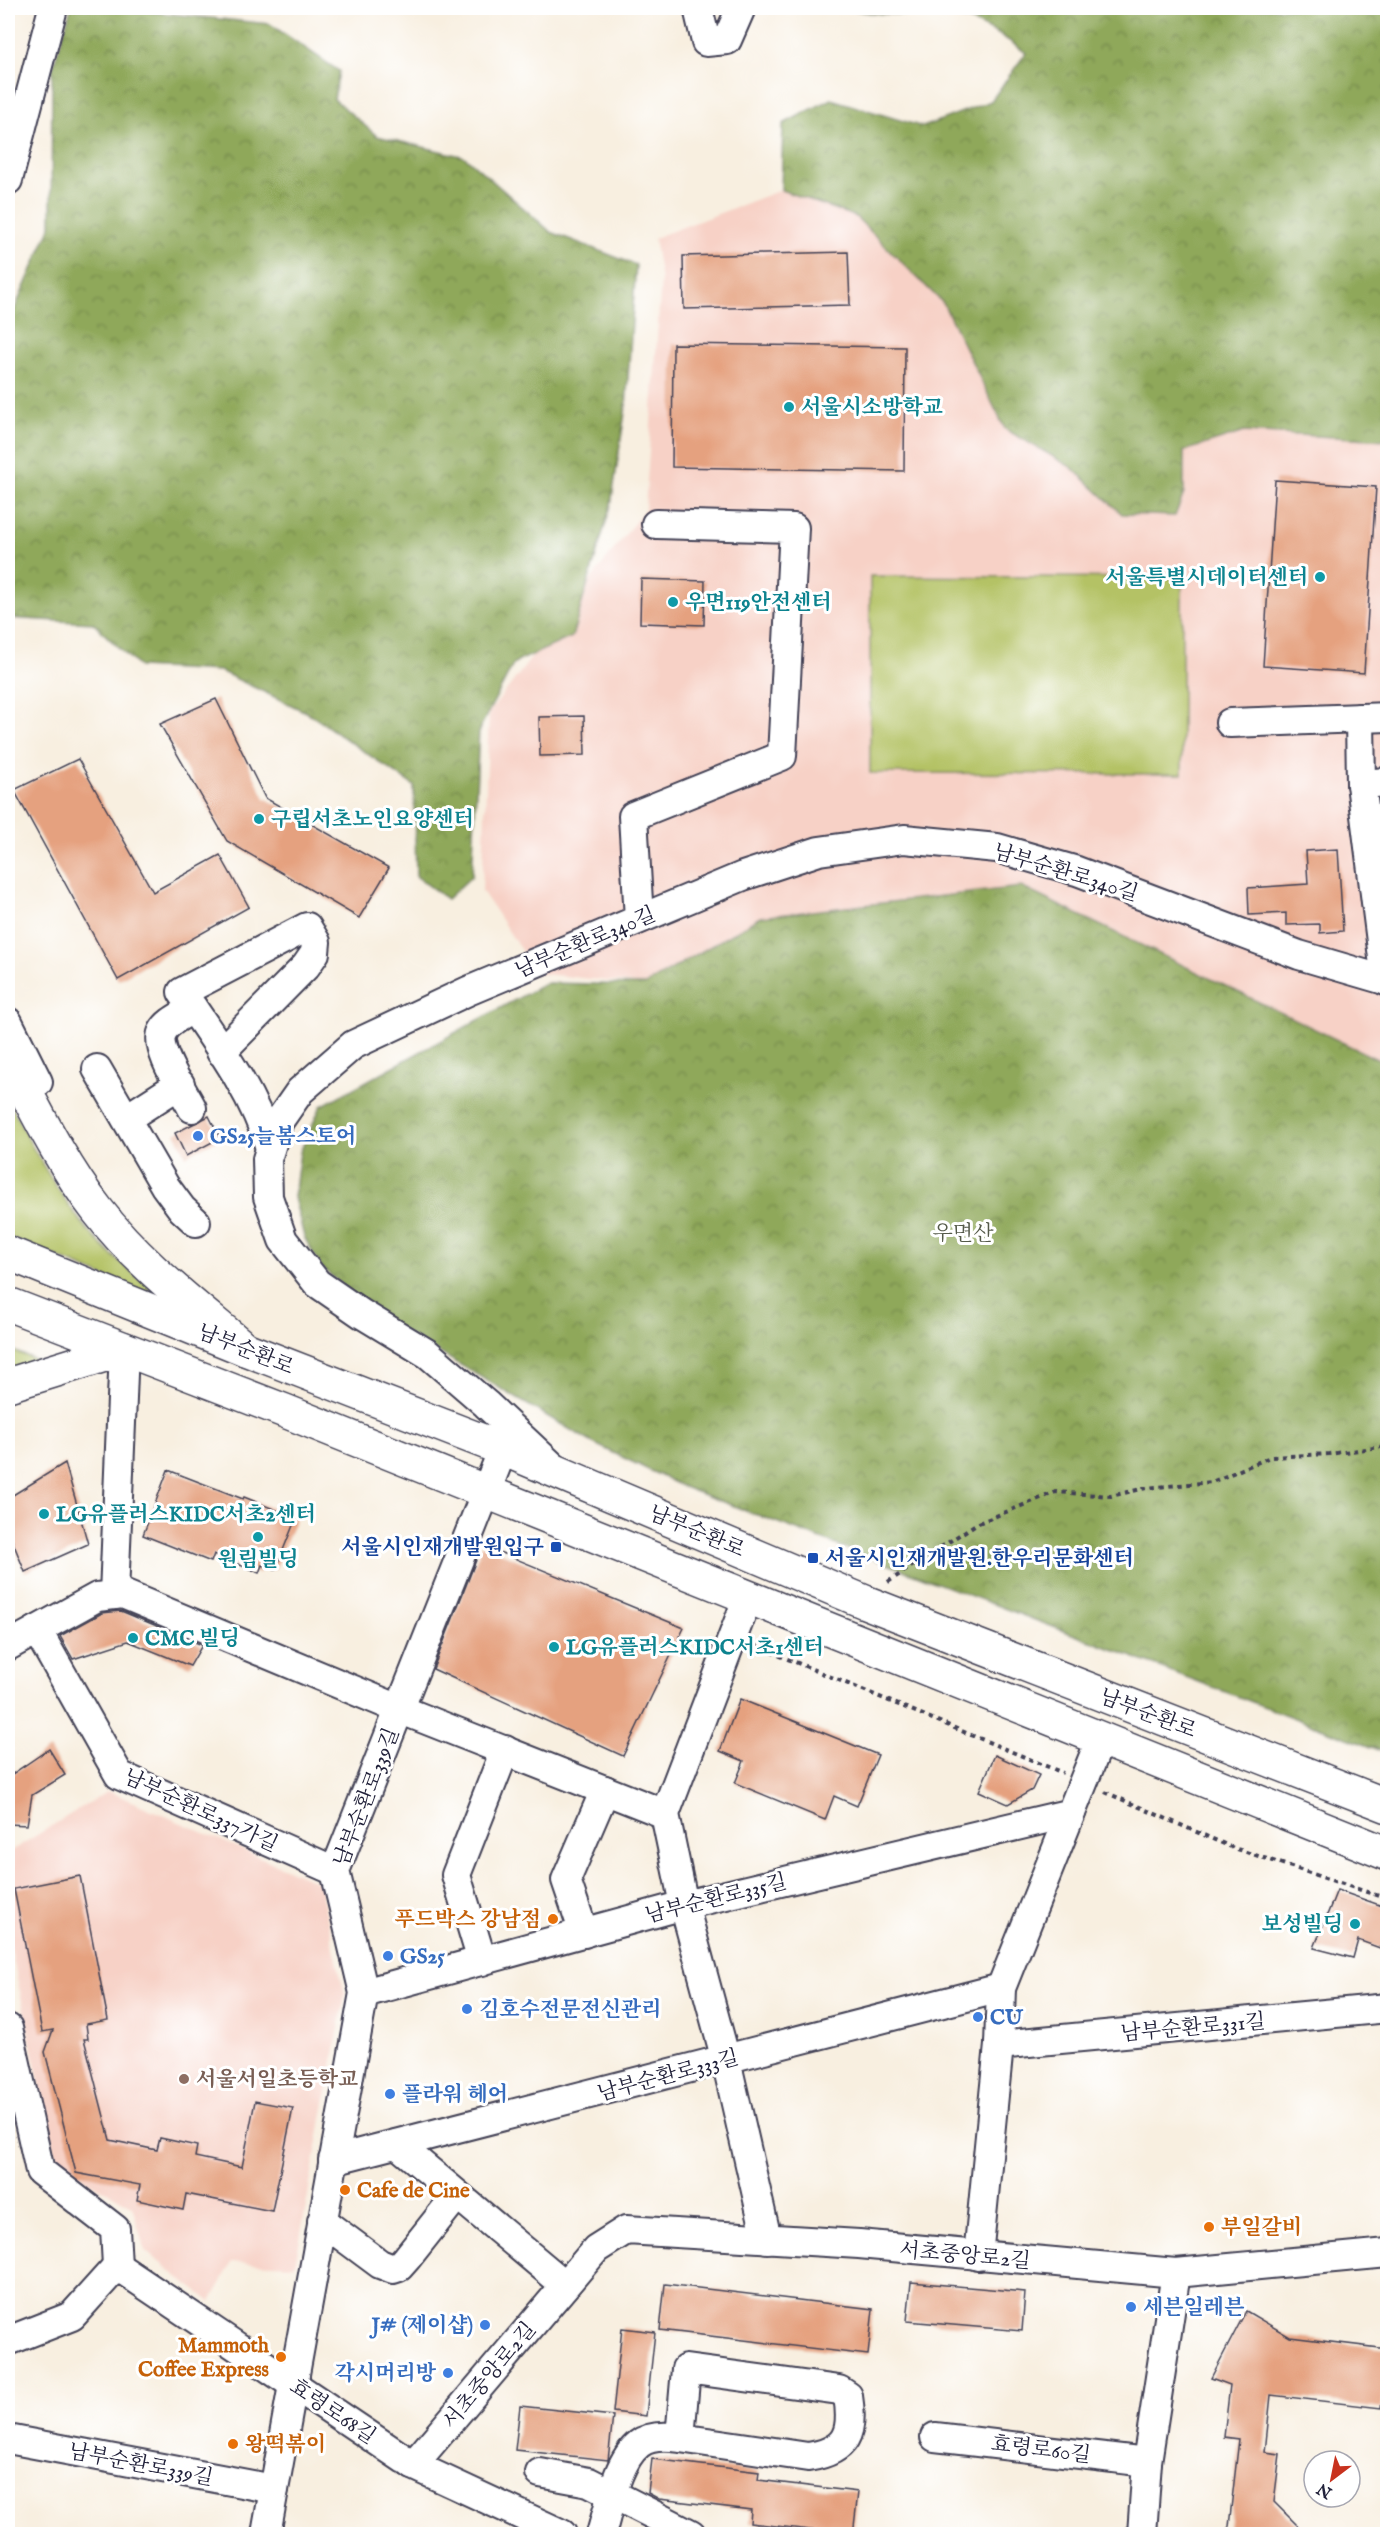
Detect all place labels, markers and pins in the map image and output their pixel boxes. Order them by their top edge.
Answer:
place label: 서울시소방학교 [801,395,943,422]
marker: 서울시소방학교 [782,400,796,414]
place label: 서울특별시데이터센터 [1105,565,1308,592]
marker: 서울특별시데이터센터 [1313,570,1327,584]
place label: 우면119안전센터 [685,590,832,617]
marker: 우면119안전센터 [666,595,680,609]
place label: 구립서초노인요양센터 [271,807,474,834]
marker: 구립서초노인요양센터 [252,812,266,826]
place label: GS25늘봄스토어 [210,1124,356,1151]
marker: GS25늘봄스토어 [191,1129,205,1143]
place label: LG유플러스KIDC서초2센터 [56,1502,316,1529]
marker: LG유플러스KIDC서초2센터 [37,1507,51,1521]
marker: 원림빌딩 [251,1530,265,1544]
place label: 서울시인재개발원입구 [341,1535,544,1562]
marker: 서울시인재개발원입구 [549,1540,563,1554]
place label: 서울시인재개발원.한우리문화센터 [825,1546,1134,1573]
place label: 원림빌딩 [217,1547,299,1574]
marker: 서울시인재개발원.한우리문화센터 [806,1551,820,1565]
place label: CMC 빌딩 [145,1626,240,1653]
marker: CMC 빌딩 [126,1631,140,1645]
place label: LG유플러스KIDC서초1센터 [566,1635,824,1662]
marker: LG유플러스KIDC서초1센터 [547,1640,561,1654]
place label: 푸드박스 강남점 [394,1907,541,1934]
marker: 푸드박스 강남점 [546,1912,560,1926]
place label: 보성빌딩 [1262,1912,1343,1939]
marker: 보성빌딩 [1348,1917,1362,1931]
place label: GS25 [400,1944,445,1971]
marker: GS25 [381,1949,395,1963]
place label: 김호수전문전신관리 [479,1997,662,2024]
marker: 김호수전문전신관리 [460,2002,474,2016]
place label: CU [990,2005,1024,2032]
marker: CU [971,2010,985,2024]
place label: 서울서일초등학교 [196,2067,358,2094]
marker: 서울서일초등학교 [177,2072,191,2086]
place label: 플라워 헤어 [402,2082,508,2109]
marker: 플라워 헤어 [383,2087,397,2101]
place label: Cafe de Cine [357,2178,470,2205]
marker: Cafe de Cine [338,2183,352,2197]
place label: 부일갈비 [1221,2215,1302,2242]
marker: 부일갈비 [1202,2220,1216,2234]
place label: 세븐일레븐 [1143,2295,1244,2322]
marker: 세븐일레븐 [1124,2300,1138,2314]
place label: J# (제이샵) [368,2313,473,2340]
marker: J# (제이샵) [478,2318,492,2332]
place label: Mammoth Coffee Express [138,2333,270,2384]
marker: Mammoth Coffee Express [274,2350,288,2364]
place label: 각시머리방 [335,2361,437,2388]
marker: 각시머리방 [441,2366,455,2380]
place label: 왕떡볶이 [245,2432,326,2459]
marker: 왕떡볶이 [226,2437,240,2451]

